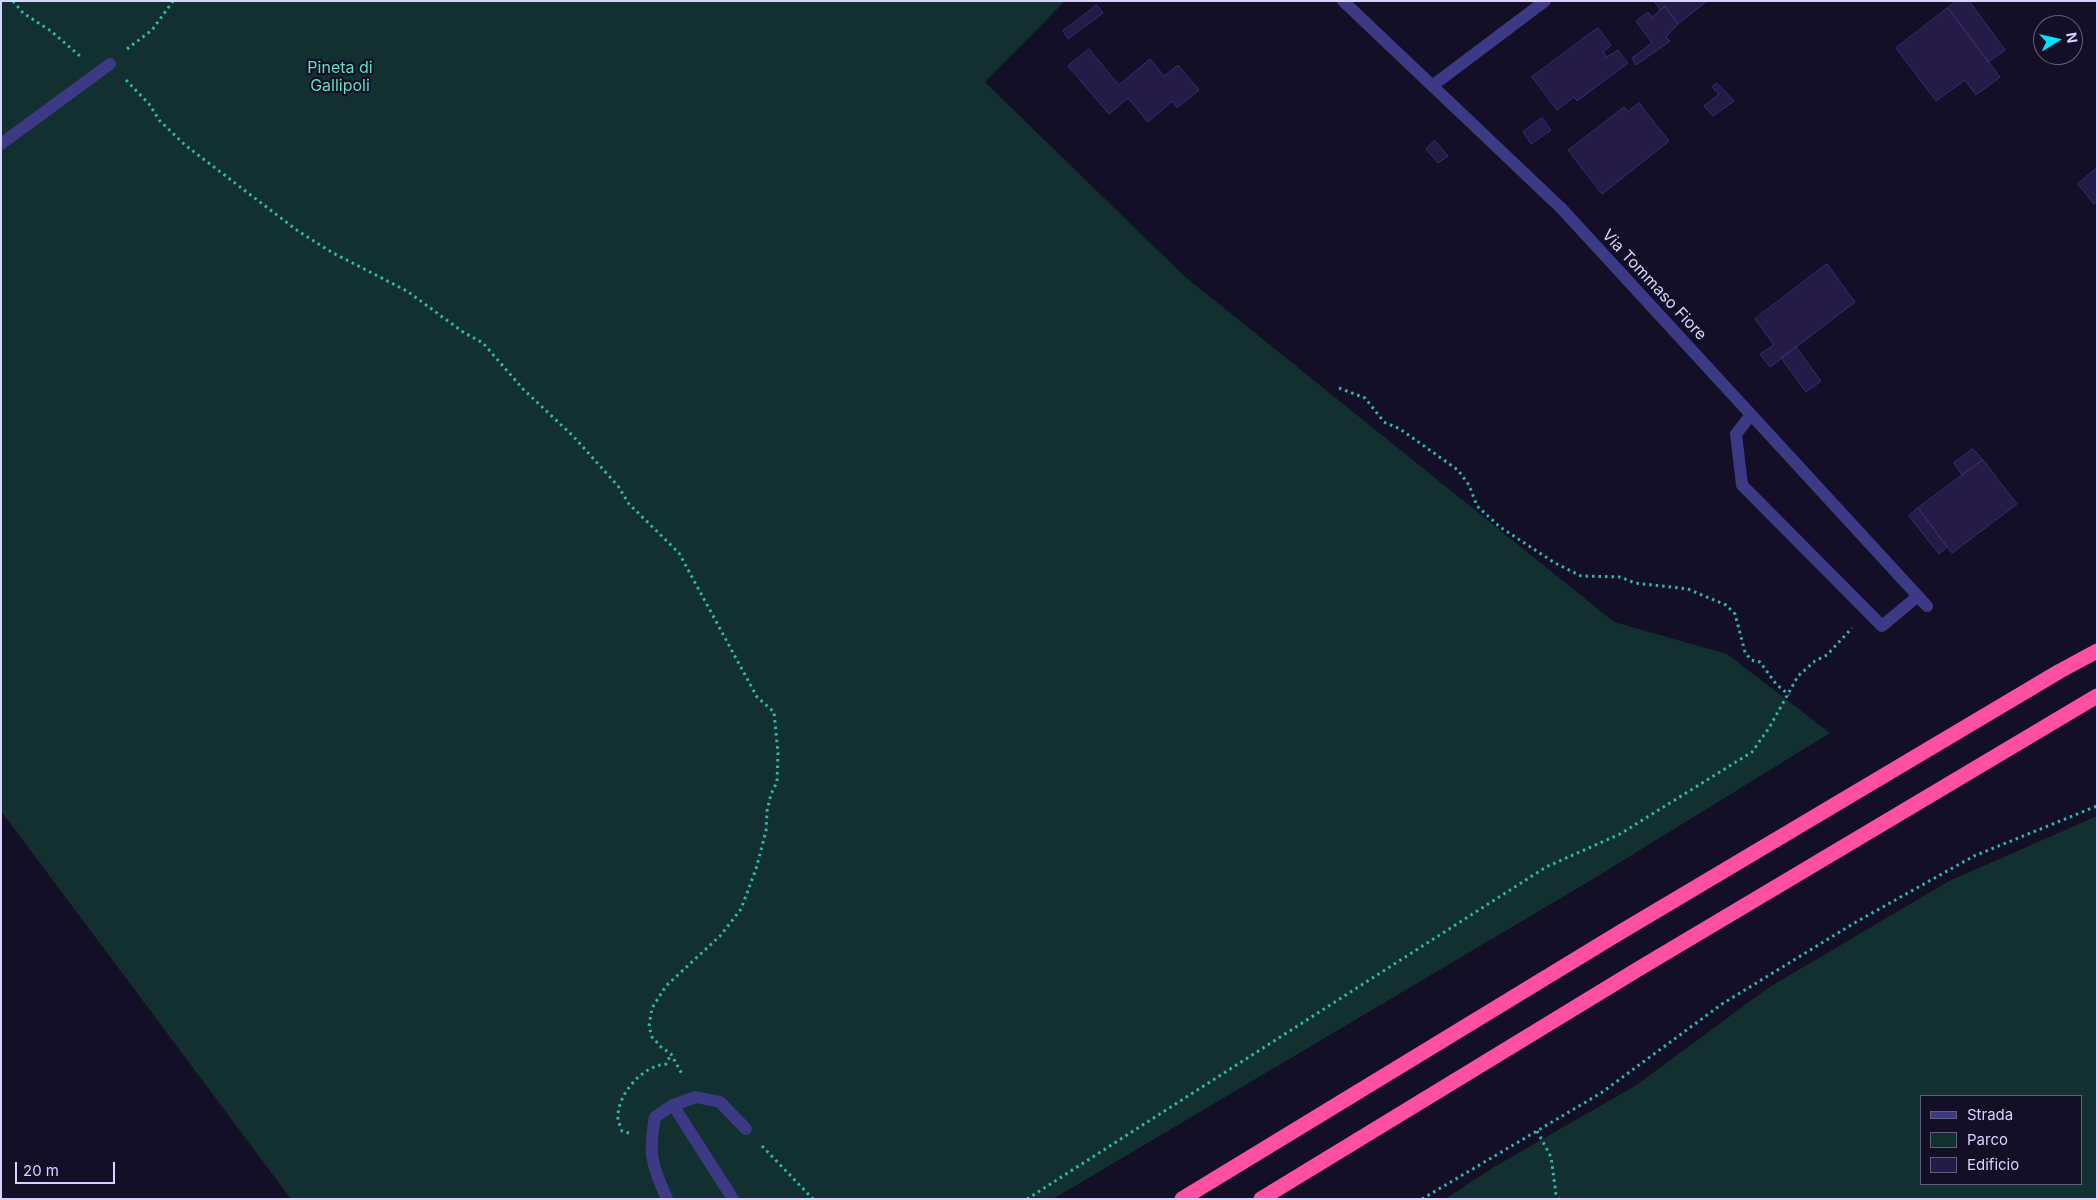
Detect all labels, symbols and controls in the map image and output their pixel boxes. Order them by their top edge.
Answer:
north arrow [2033,15,2083,65]
text: N [2063,31,2082,44]
park label: Pineta di Gallipoli [307,58,373,96]
street label: Via Tommaso Fiore [1598,226,1710,344]
legend [1920,1095,2083,1185]
text: Strada [1967,1105,2013,1124]
text: Parco [1967,1130,2008,1149]
scale bar [18,1152,118,1184]
text: Edificio [1967,1155,2019,1174]
text: 20 m [23,1161,59,1180]

